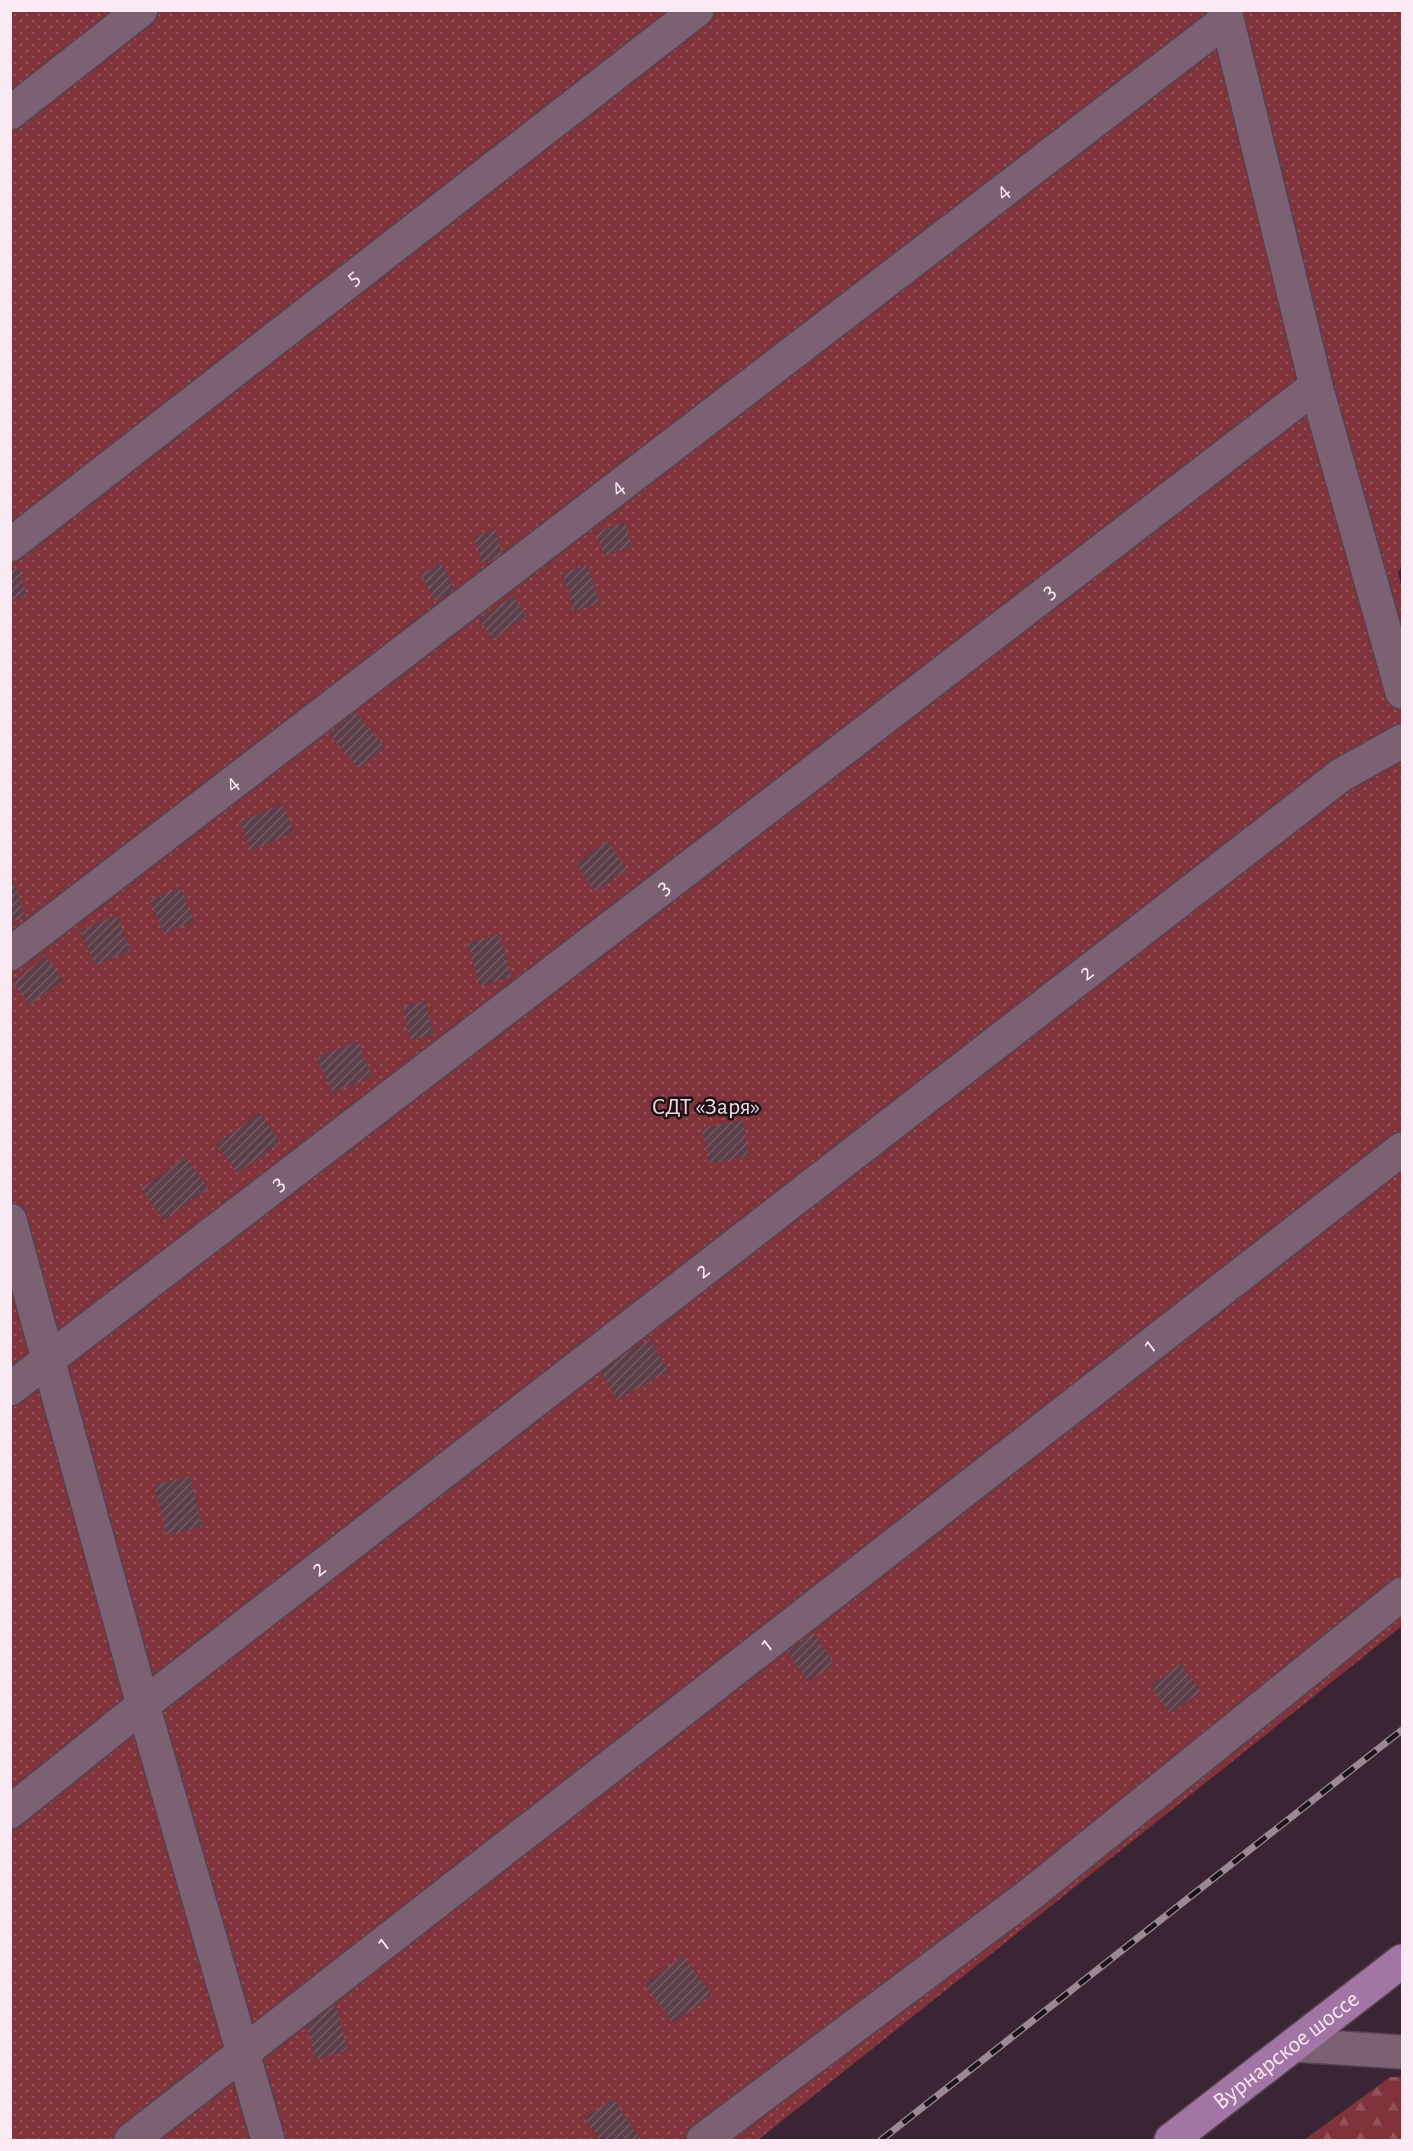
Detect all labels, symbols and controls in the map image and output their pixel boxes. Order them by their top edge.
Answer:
street label: 4 [991,178,1015,204]
street label: 5 [342,265,365,290]
street label: 4 [606,474,629,500]
street label: 3 [1038,579,1060,604]
street label: 4 [220,770,244,796]
street label: 3 [652,875,675,900]
street label: 2 [1075,960,1098,985]
park label: СДТ «Заря» [652,1095,760,1119]
street label: 3 [267,1171,289,1196]
street label: 2 [691,1258,714,1283]
street label: 1 [1139,1334,1161,1358]
street label: 2 [307,1556,330,1582]
street label: 1 [756,1632,777,1656]
street label: 1 [373,1931,394,1955]
street label: Вурнарское шоссе [1209,1987,1364,2114]

